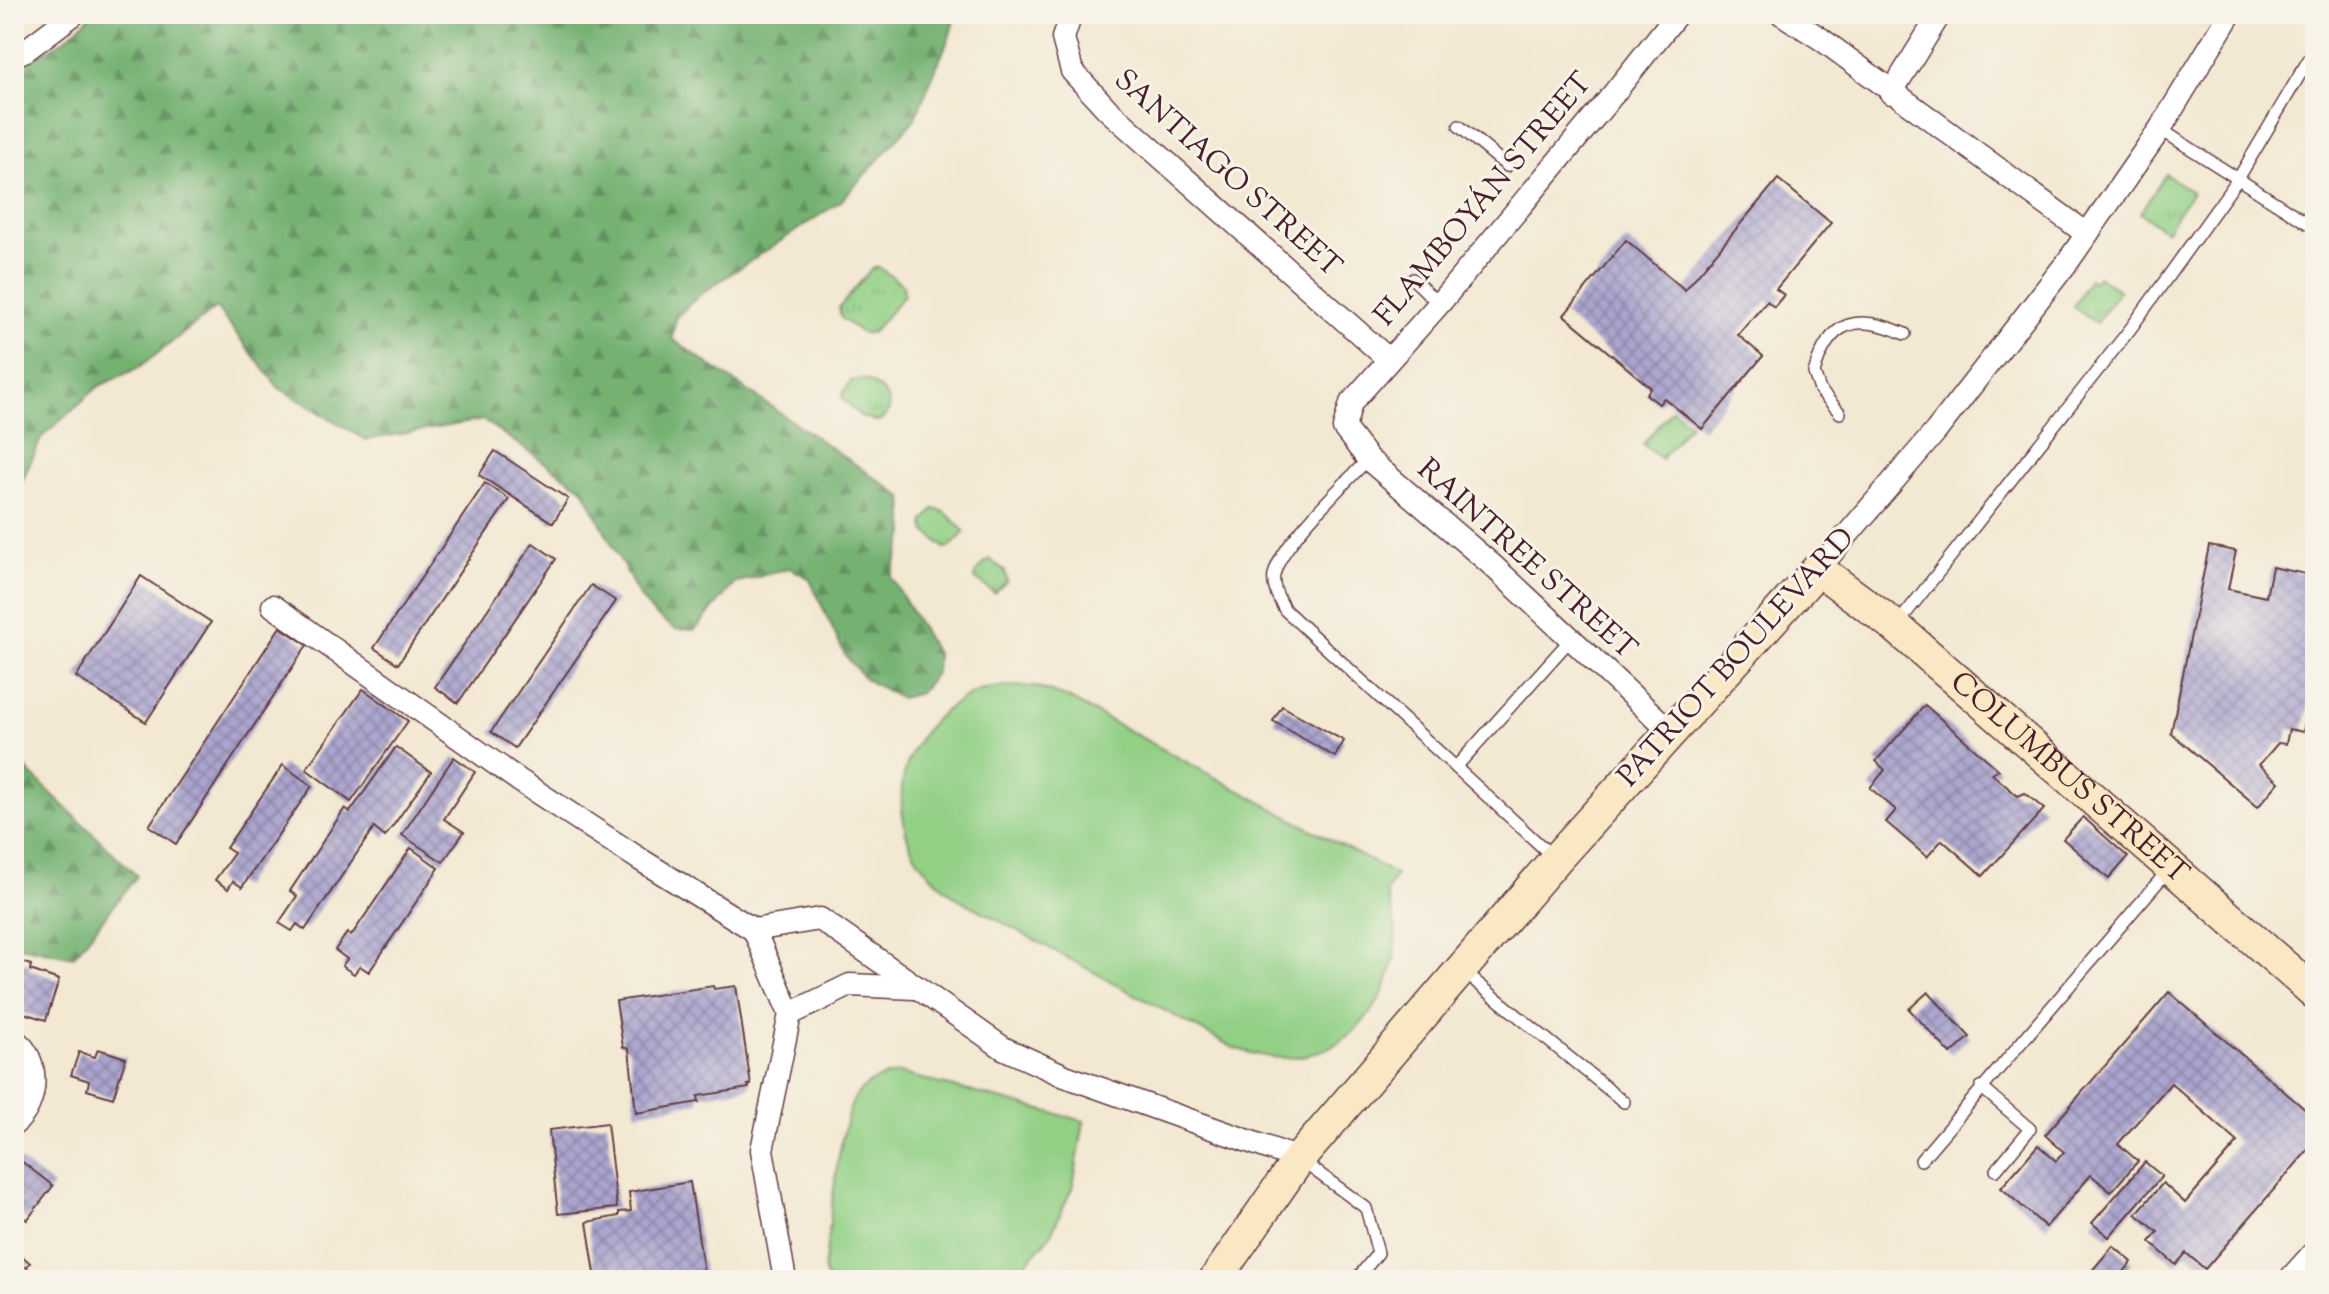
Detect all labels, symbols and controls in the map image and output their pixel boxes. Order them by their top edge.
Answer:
street label: SANTIAGO STREET [1104,60,1350,288]
street label: FLAMBOYÁN STREET [1365,64,1603,336]
street label: RAINTREE STREET [1407,449,1645,671]
street label: PATRIOT BOULEVARD [1609,519,1865,797]
street label: COLUMBUS STREET [1940,662,2198,894]

